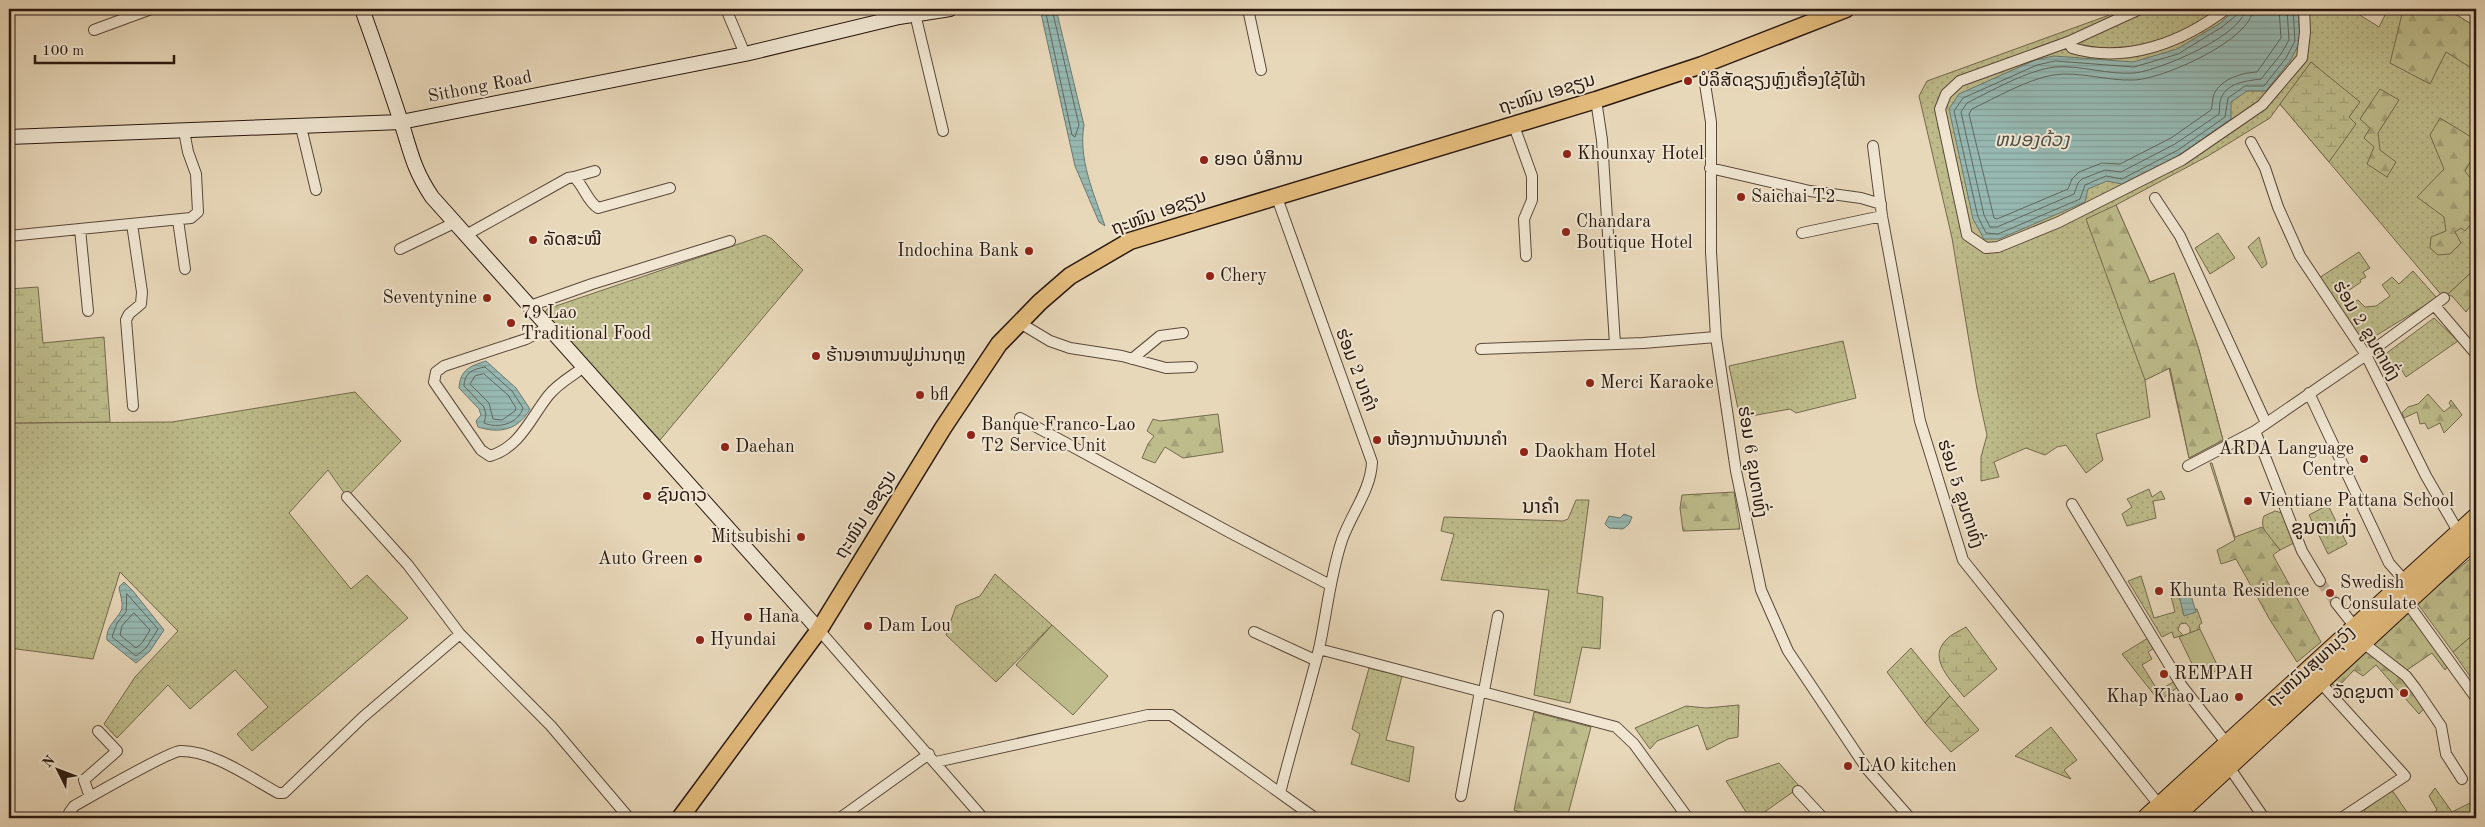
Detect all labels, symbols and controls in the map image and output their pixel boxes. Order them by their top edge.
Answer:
scale bar [35,32,174,64]
text: 100 m [42,44,84,59]
place label: ບໍລິສັດຊຽງຫຼົງເຄື່ອງໃຊ້ໄຟ້າ [1698,66,1866,91]
street label: Sithong Road [426,68,534,106]
street label: ຖະໜົນ ເອຊຽນ [1496,70,1598,118]
marker: ບໍລິສັດຊຽງຫຼົງເຄື່ອງໃຊ້ໄຟ້າ [1682,75,1694,87]
water label: ຫນອງດ້ວງ [1995,130,2070,151]
place label: Khounxay Hotel [1577,145,1704,163]
marker: Khounxay Hotel [1561,148,1573,160]
place label: ຍອດ ບໍສິການ [1214,150,1303,169]
marker: ຍອດ ບໍສິການ [1198,154,1210,166]
street label: ຖະໜົນ ເອຊຽນ [1109,186,1209,240]
place label: Saichai T2 [1751,188,1836,206]
marker: Saichai T2 [1735,191,1747,203]
place label: Chandara Boutique Hotel [1576,213,1693,252]
marker: Chandara Boutique Hotel [1560,226,1572,238]
place label: ລັດສະໝີ [543,230,602,249]
marker: ລັດສະໝີ [527,234,539,246]
place label: Indochina Bank [897,242,1019,260]
marker: Indochina Bank [1023,245,1035,257]
place label: Chery [1220,267,1268,285]
marker: Chery [1204,270,1216,282]
street label: ຮ່ອມ 2 ຂູນຕາທົ່ງ [2327,275,2407,385]
place label: Seventynine [382,289,477,307]
marker: Seventynine [481,292,493,304]
place label: 79 Lao Traditional Food [521,304,651,343]
marker: 79 Lao Traditional Food [505,317,517,329]
street label: ຮ່ອມ 2 ນາຄຳ [1332,326,1381,414]
place label: ຮ້ານອາຫານຟູມ່ານຖຫຼ [826,346,966,367]
marker: ຮ້ານອາຫານຟູມ່ານຖຫຼ [810,350,822,362]
place label: Merci Karaoke [1600,374,1714,392]
marker: Merci Karaoke [1584,377,1596,389]
place label: bfl [930,386,949,404]
marker: bfl [914,389,926,401]
street label: ຮ່ອມ 6 ຂູນຕາທົ່ງ [1732,404,1775,520]
place label: Banque Franco-Lao T2 Service Unit [981,416,1136,455]
marker: Banque Franco-Lao T2 Service Unit [965,429,977,441]
place label: ຫ້ອງການບ້ານນາຄໍາ [1387,430,1508,449]
marker: ຫ້ອງການບ້ານນາຄໍາ [1371,434,1383,446]
street label: ຮ່ອມ 5 ຂູນຕາທົ່ງ [1932,436,1991,551]
place label: Daehan [735,438,795,456]
place label: ARDA Language Centre [2219,440,2354,479]
marker: Daehan [719,441,731,453]
place label: Daokham Hotel [1534,443,1656,461]
marker: Daokham Hotel [1518,446,1530,458]
marker: ARDA Language Centre [2358,453,2370,465]
street label: ຖະໜົນ ເອຊຽນ [831,467,901,563]
place label: ຊົນດາວ [657,486,707,505]
marker: ຊົນດາວ [641,490,653,502]
place label: Vientiane Pattana School [2258,492,2454,510]
marker: Vientiane Pattana School [2242,495,2254,507]
district label: ນາຄຳ [1522,496,1560,518]
district label: ຂູນຕາທົ່ງ [2291,513,2357,540]
place label: Mitsubishi [711,528,791,546]
marker: Mitsubishi [795,531,807,543]
place label: Auto Green [598,550,688,568]
marker: Auto Green [692,553,704,565]
place label: Swedish Consulate [2340,574,2416,613]
place label: Khunta Residence [2169,582,2309,600]
marker: Khunta Residence [2153,585,2165,597]
marker: Swedish Consulate [2324,587,2336,599]
place label: Hana [758,608,800,626]
marker: Hana [742,611,754,623]
place label: Dam Lou [878,617,951,635]
marker: Dam Lou [862,620,874,632]
street label: ຖະຫນົນສຸພານຸວົງ [2263,622,2359,712]
place label: Hyundai [710,631,776,649]
marker: Hyundai [694,634,706,646]
place label: REMPAH [2174,665,2253,683]
marker: REMPAH [2158,668,2170,680]
place label: ວັດຂູນຕາ [2332,683,2394,704]
marker: ວັດຂູນຕາ [2398,687,2410,699]
place label: Khap Khao Lao [2106,688,2229,706]
marker: Khap Khao Lao [2233,691,2245,703]
north arrow [32,744,82,794]
text: N [40,753,58,771]
place label: LAO kitchen [1858,757,1957,775]
marker: LAO kitchen [1842,760,1854,772]

